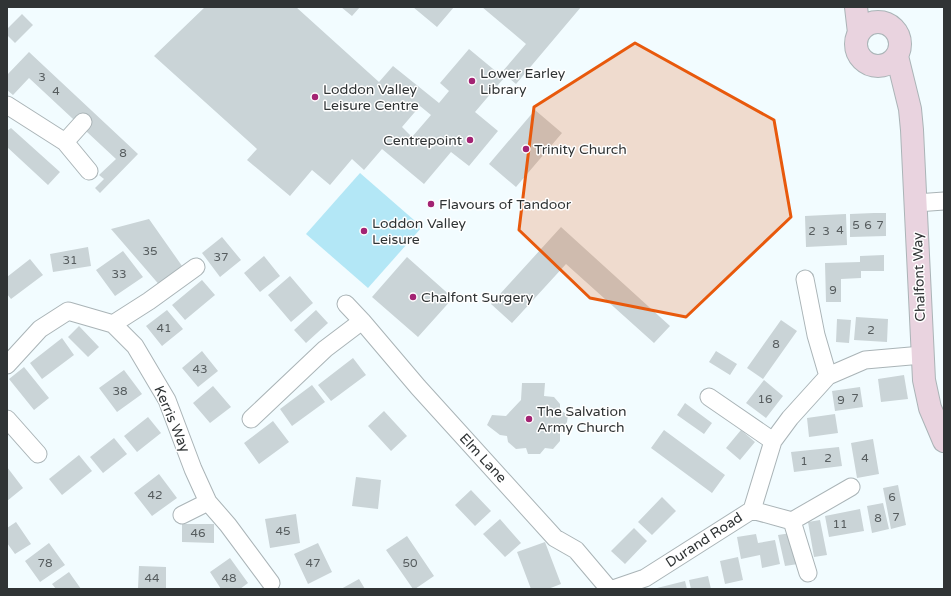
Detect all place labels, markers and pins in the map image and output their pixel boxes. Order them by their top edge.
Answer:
place label: Lower Earley Library [480,65,566,98]
marker: Lower Earley Library [467,76,477,86]
place label: Loddon Valley Leisure Centre [323,81,419,114]
marker: Loddon Valley Leisure Centre [310,92,320,102]
place label: Centrepoint [383,132,463,149]
marker: Centrepoint [465,135,475,145]
place label: Trinity Church [534,141,627,158]
marker: Trinity Church [521,144,531,154]
place label: Flavours of Tandoor [439,196,572,213]
marker: Flavours of Tandoor [426,199,436,209]
place label: Loddon Valley Leisure [372,215,467,248]
marker: Loddon Valley Leisure [359,226,369,236]
place label: Chalfont Surgery [421,289,534,306]
marker: Chalfont Surgery [408,292,418,302]
place label: The Salvation Army Church [537,403,626,436]
marker: The Salvation Army Church [524,414,534,424]

